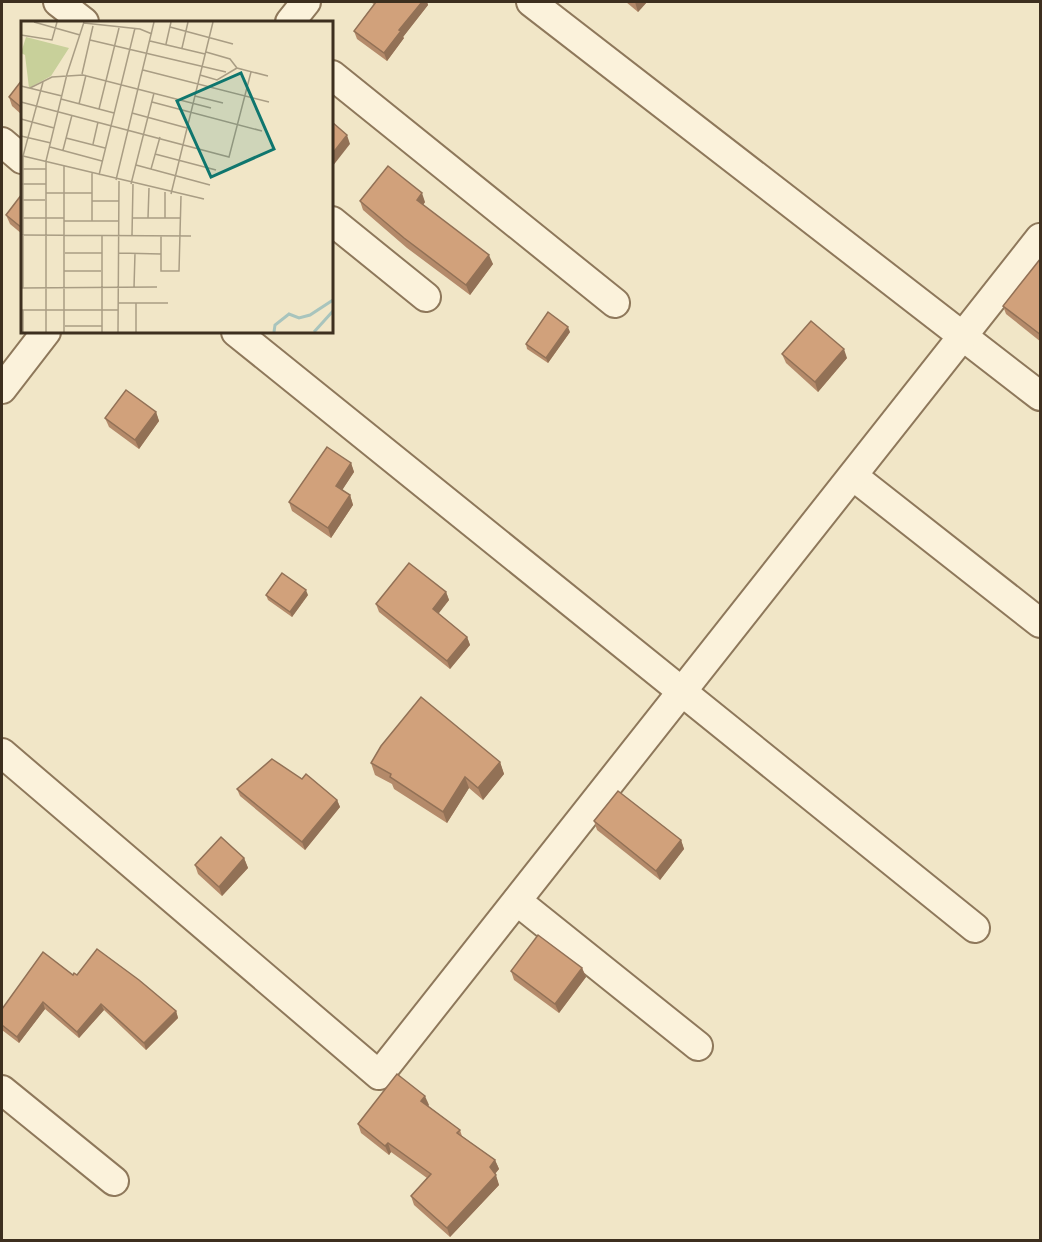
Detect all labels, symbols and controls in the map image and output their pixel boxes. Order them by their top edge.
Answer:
inset map [21,21,333,333]

